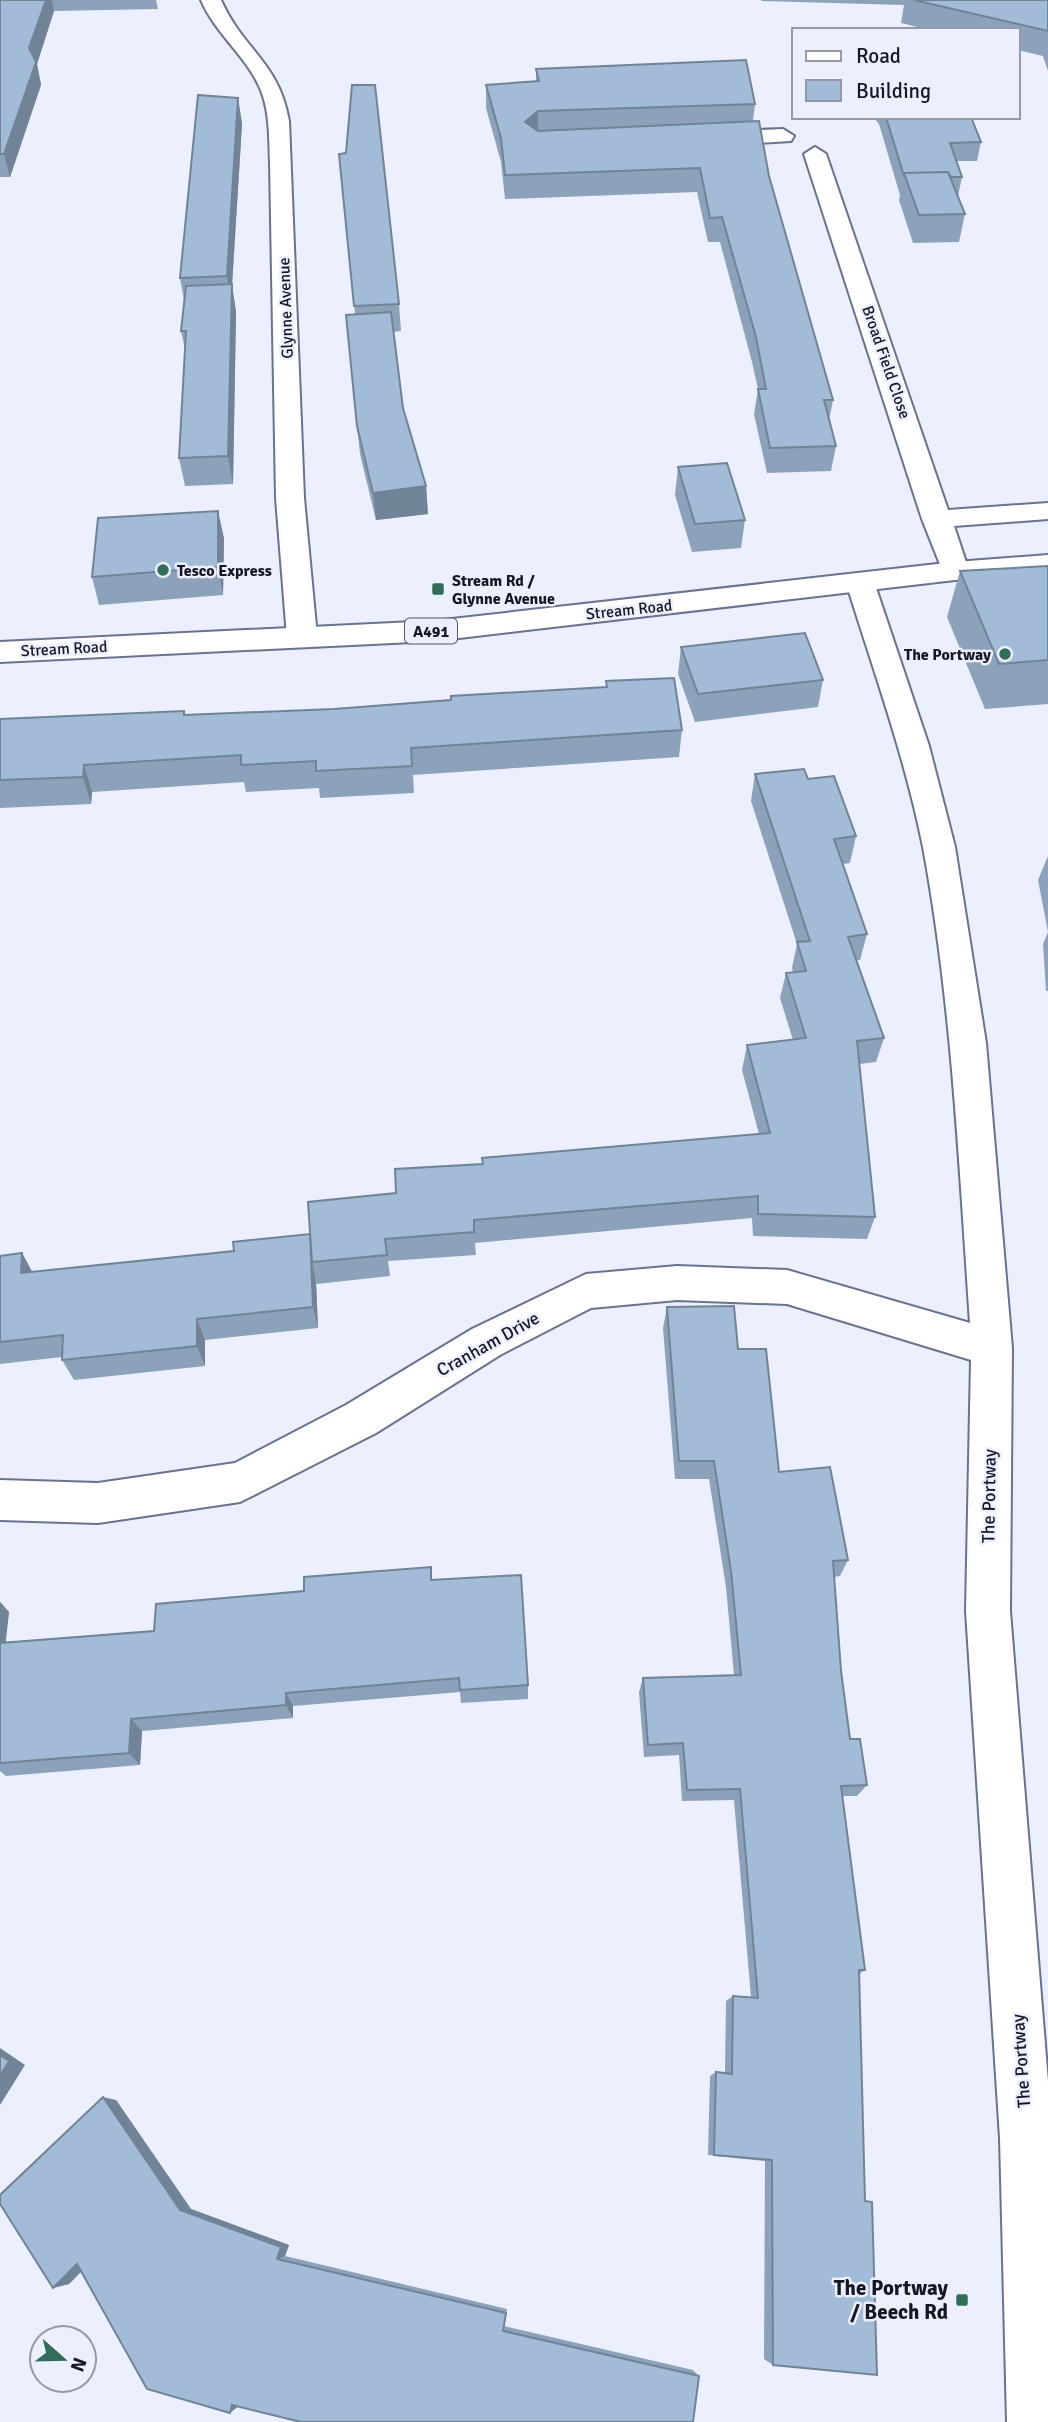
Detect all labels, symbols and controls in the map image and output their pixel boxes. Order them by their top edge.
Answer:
legend [792,28,1020,119]
text: Road [856,43,901,69]
text: Building [856,78,931,104]
street label: Glynne Avenue [274,257,298,359]
street label: Broad Field Close [857,303,915,421]
place label: Tesco Express [177,561,272,581]
marker: Tesco Express [155,562,171,578]
place label: Stream Rd / Glynne Avenue [452,571,555,609]
marker: Stream Rd / Glynne Avenue [430,581,446,597]
street label: Stream Road [585,596,673,624]
road number: A491 [405,618,457,644]
street label: Stream Road [20,637,108,661]
place label: The Portway [904,645,991,665]
marker: The Portway [997,646,1013,662]
street label: Cranham Drive [433,1307,543,1381]
street label: The Portway [977,1448,1001,1543]
street label: The Portway [1007,2013,1035,2109]
place label: The Portway / Beech Rd [834,2275,949,2325]
marker: The Portway / Beech Rd [954,2292,970,2308]
north arrow [28,2324,98,2394]
text: N [64,2354,92,2375]

